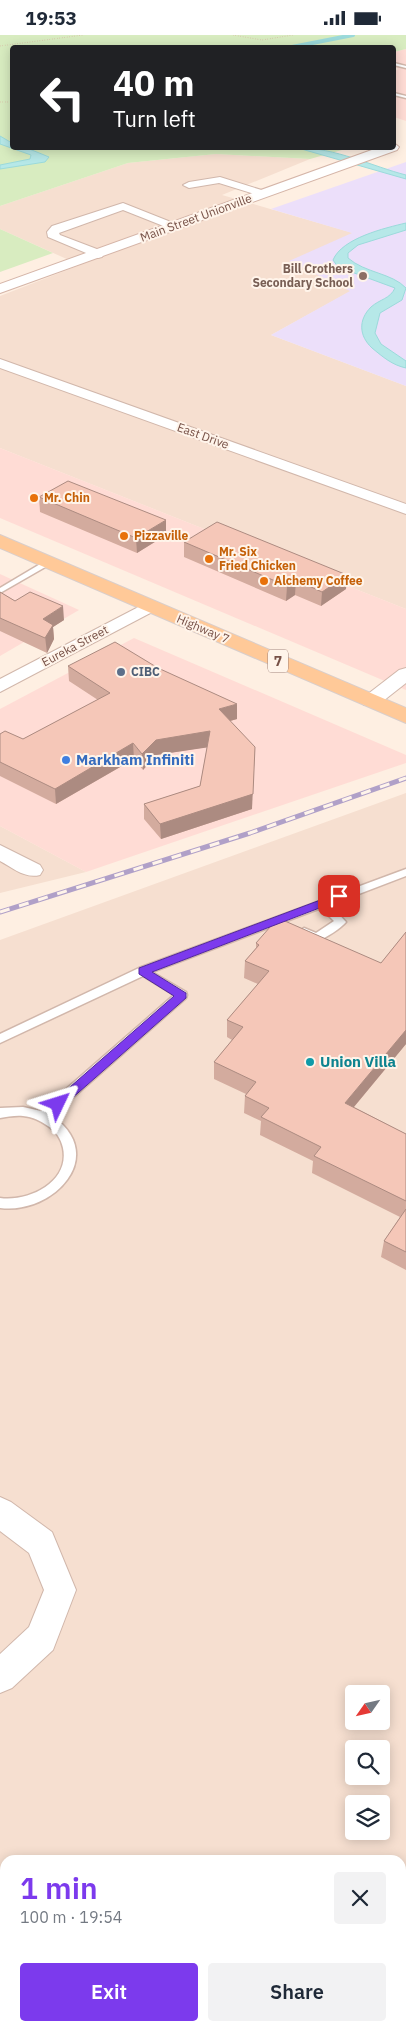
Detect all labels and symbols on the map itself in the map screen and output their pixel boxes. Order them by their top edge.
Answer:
street label: Main Street Unionville [138,190,254,245]
place label: Bill Crothers Secondary School [252,261,353,290]
marker: Bill Crothers Secondary School [357,270,369,282]
street label: East Drive [175,419,232,452]
place label: Mr. Chin [44,490,90,505]
marker: Mr. Chin [28,492,40,504]
place label: Pizzaville [134,528,189,543]
marker: Pizzaville [118,530,130,542]
place label: Mr. Six Fried Chicken [219,544,296,573]
marker: Mr. Six Fried Chicken [203,553,215,565]
place label: Alchemy Coffee [274,573,363,588]
marker: Alchemy Coffee [258,575,270,587]
street label: Highway 7 [174,611,232,646]
street label: Eureka Street [39,622,111,669]
road number: 7 [268,649,288,673]
place label: CIBC [131,664,160,679]
marker: CIBC [115,666,127,678]
place label: Markham Infiniti [76,750,194,769]
marker: Markham Infiniti [60,754,72,766]
pin [318,875,360,917]
place label: Union Villa [320,1052,397,1071]
marker: Union Villa [304,1056,316,1068]
position arrow [31,1077,83,1129]
north arrow [345,1685,390,1730]

